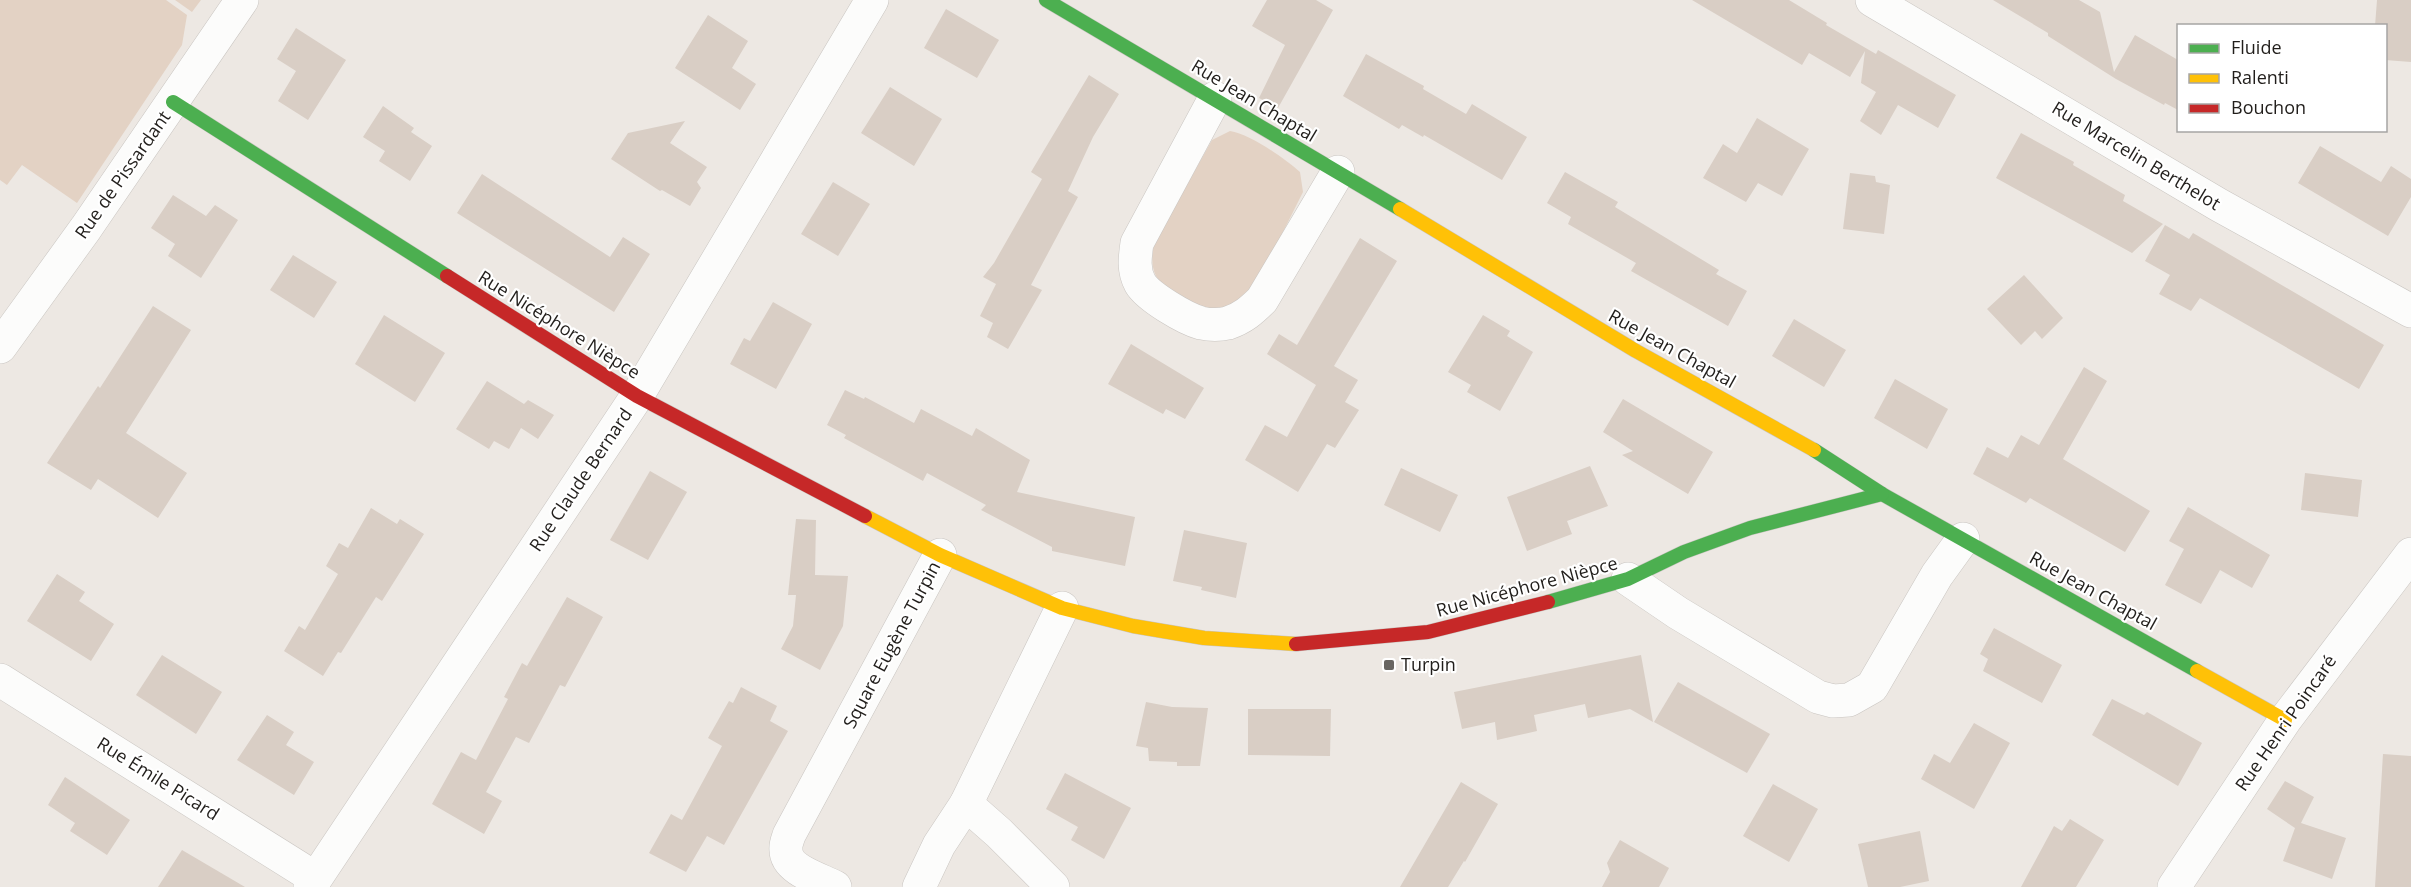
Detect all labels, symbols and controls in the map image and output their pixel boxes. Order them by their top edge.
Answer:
legend [2177,24,2387,132]
text: Fluide [2231,35,2282,59]
street label: Rue Jean Chaptal [1187,53,1322,147]
text: Ralenti [2231,65,2289,89]
street label: Rue Marcelin Berthelot [2048,95,2225,215]
text: Bouchon [2231,95,2306,119]
street label: Rue de Pissardant [69,106,175,243]
street label: Rue Nicéphore Nièpce [474,264,645,384]
street label: Rue Jean Chaptal [1605,303,1740,393]
street label: Rue Claude Bernard [523,403,637,556]
street label: Rue Jean Chaptal [2026,545,2161,635]
street label: Rue Nicéphore Nièpce [1433,550,1620,622]
street label: Square Eugène Turpin [837,557,945,732]
street label: Rue Henri Poincaré [2229,649,2341,795]
place label: Turpin [1401,652,1456,676]
marker: Turpin [1382,658,1396,672]
street label: Rue Émile Picard [93,731,224,825]

